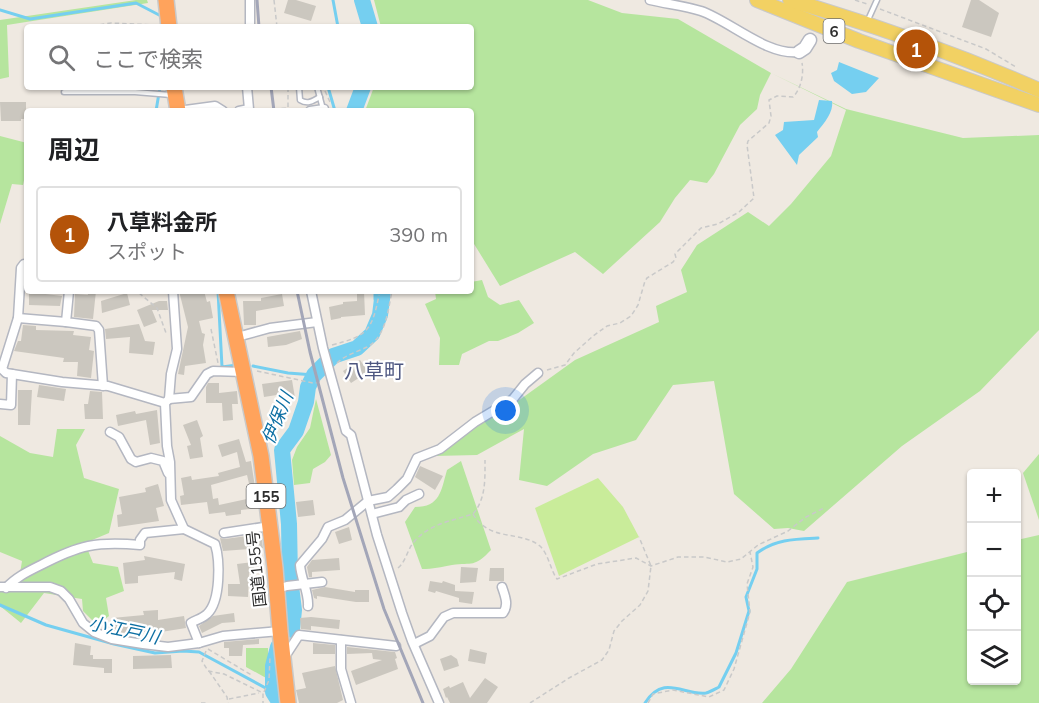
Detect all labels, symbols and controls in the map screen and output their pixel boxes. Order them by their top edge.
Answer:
road number: 6 [824,19,844,43]
search box [24,24,474,90]
pin: 1 [896,26,936,72]
icon: search [45,41,78,74]
text: ここで検索 [93,45,203,73]
text: 周辺 [48,133,100,166]
text: 八草料金所 [107,208,217,236]
text: 1 [64,222,76,247]
text: 390 m [389,222,448,247]
text: スポット [107,239,187,264]
district label: 八草町 [344,358,404,383]
water label: 伊保川 [256,387,299,447]
your location [491,396,520,425]
map controls [967,469,1021,685]
button: + [967,469,1021,523]
road number: 155 [246,484,286,508]
button: − [967,523,1021,577]
street label: 国道155号 [242,530,270,608]
button: locate [967,577,1021,631]
water label: 小江戸川 [86,611,164,649]
button: layers [967,631,1021,685]

